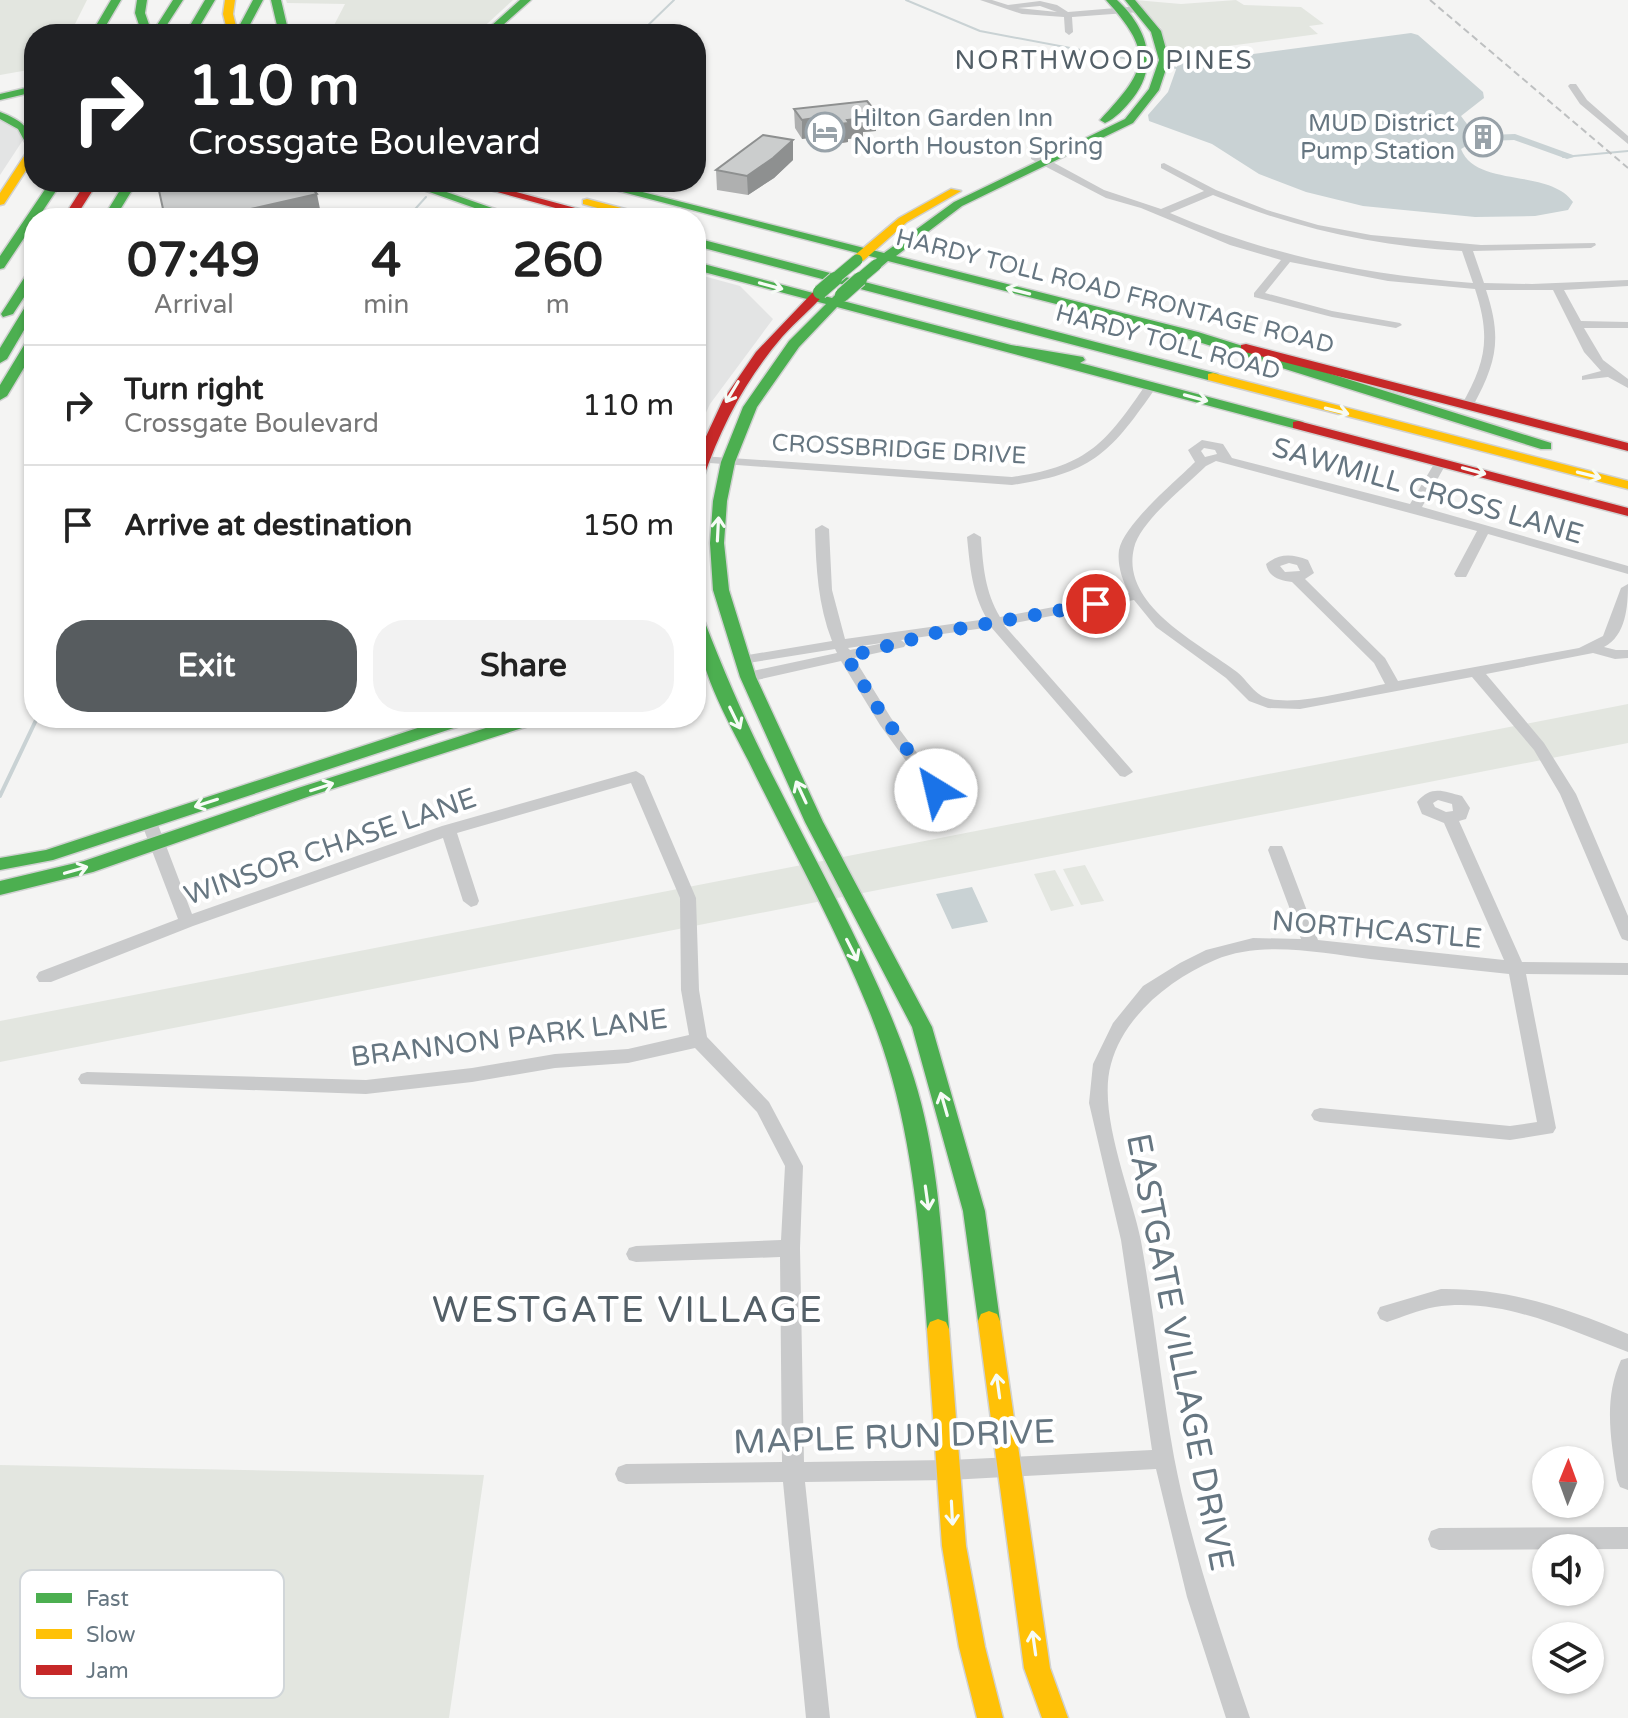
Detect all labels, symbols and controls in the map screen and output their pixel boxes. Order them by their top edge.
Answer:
district label: NORTHWOOD PINES [954,45,1254,76]
text: 110 m [188,53,359,120]
icon: right [56,56,160,160]
place label: Hilton Garden Inn North Houston Spring [853,104,1103,161]
place label: MUD District Pump Station [1300,109,1455,166]
hotel icon: Hilton Garden Inn North Houston Spring [804,111,846,153]
building icon: MUD District Pump Station [1462,116,1504,158]
text: Crossgate Boulevard [188,121,541,164]
street label: HARDY TOLL ROAD FRONTAGE ROAD [893,223,1337,359]
text: 07:49 [127,232,260,290]
text: 4 [371,232,401,290]
text: 260 [512,232,603,290]
one-way arrow [758,279,784,294]
one-way arrow [1005,283,1031,298]
text: Arrival [153,289,234,320]
text: min [363,289,409,320]
text: m [546,289,570,320]
street label: HARDY TOLL ROAD [1052,298,1284,386]
text: Turn right [124,371,264,408]
one-way arrow [724,380,740,403]
icon: right [56,383,100,427]
text: 110 m [582,387,674,424]
one-way arrow [1182,391,1208,406]
one-way arrow [1324,404,1349,419]
text: Crossgate Boulevard [124,408,379,439]
street label: CROSSBRIDGE DRIVE [771,428,1027,471]
street label: SAWMILL CROSS LANE [1268,430,1587,552]
one-way arrow [1461,465,1487,480]
one-way arrow [1575,469,1601,484]
icon: arrive [56,503,100,547]
text: Arrive at destination [124,507,412,544]
text: 150 m [582,507,674,544]
one-way arrow [711,516,726,543]
pin [1062,570,1130,638]
icon: arrive [1074,582,1118,626]
button: Exit [56,620,357,712]
button: Share [373,620,674,712]
one-way arrow [728,706,743,730]
position arrow [894,748,978,832]
one-way arrow [309,779,334,794]
one-way arrow [792,780,807,805]
street label: WINSOR CHASE LANE [180,781,481,913]
one-way arrow [194,797,219,812]
one-way arrow [62,862,88,877]
street label: NORTHCASTLE [1270,904,1483,956]
one-way arrow [844,938,860,962]
street label: BRANNON PARK LANE [349,1002,669,1074]
one-way arrow [935,1091,950,1117]
street label: EASTGATE VILLAGE DRIVE [1117,1130,1242,1574]
one-way arrow [920,1185,935,1210]
district label: WESTGATE VILLAGE [432,1289,824,1332]
one-way arrow [990,1374,1005,1399]
street label: MAPLE RUN DRIVE [732,1411,1056,1464]
north arrow [1532,1446,1604,1518]
map controls [1532,1446,1604,1694]
one-way arrow [945,1499,960,1526]
button: sound [1532,1534,1604,1606]
legend [20,1570,284,1698]
text: Fast [86,1586,129,1612]
text: Slow [86,1622,136,1648]
button: layers [1532,1622,1604,1694]
one-way arrow [1026,1631,1041,1656]
text: Jam [86,1658,129,1684]

